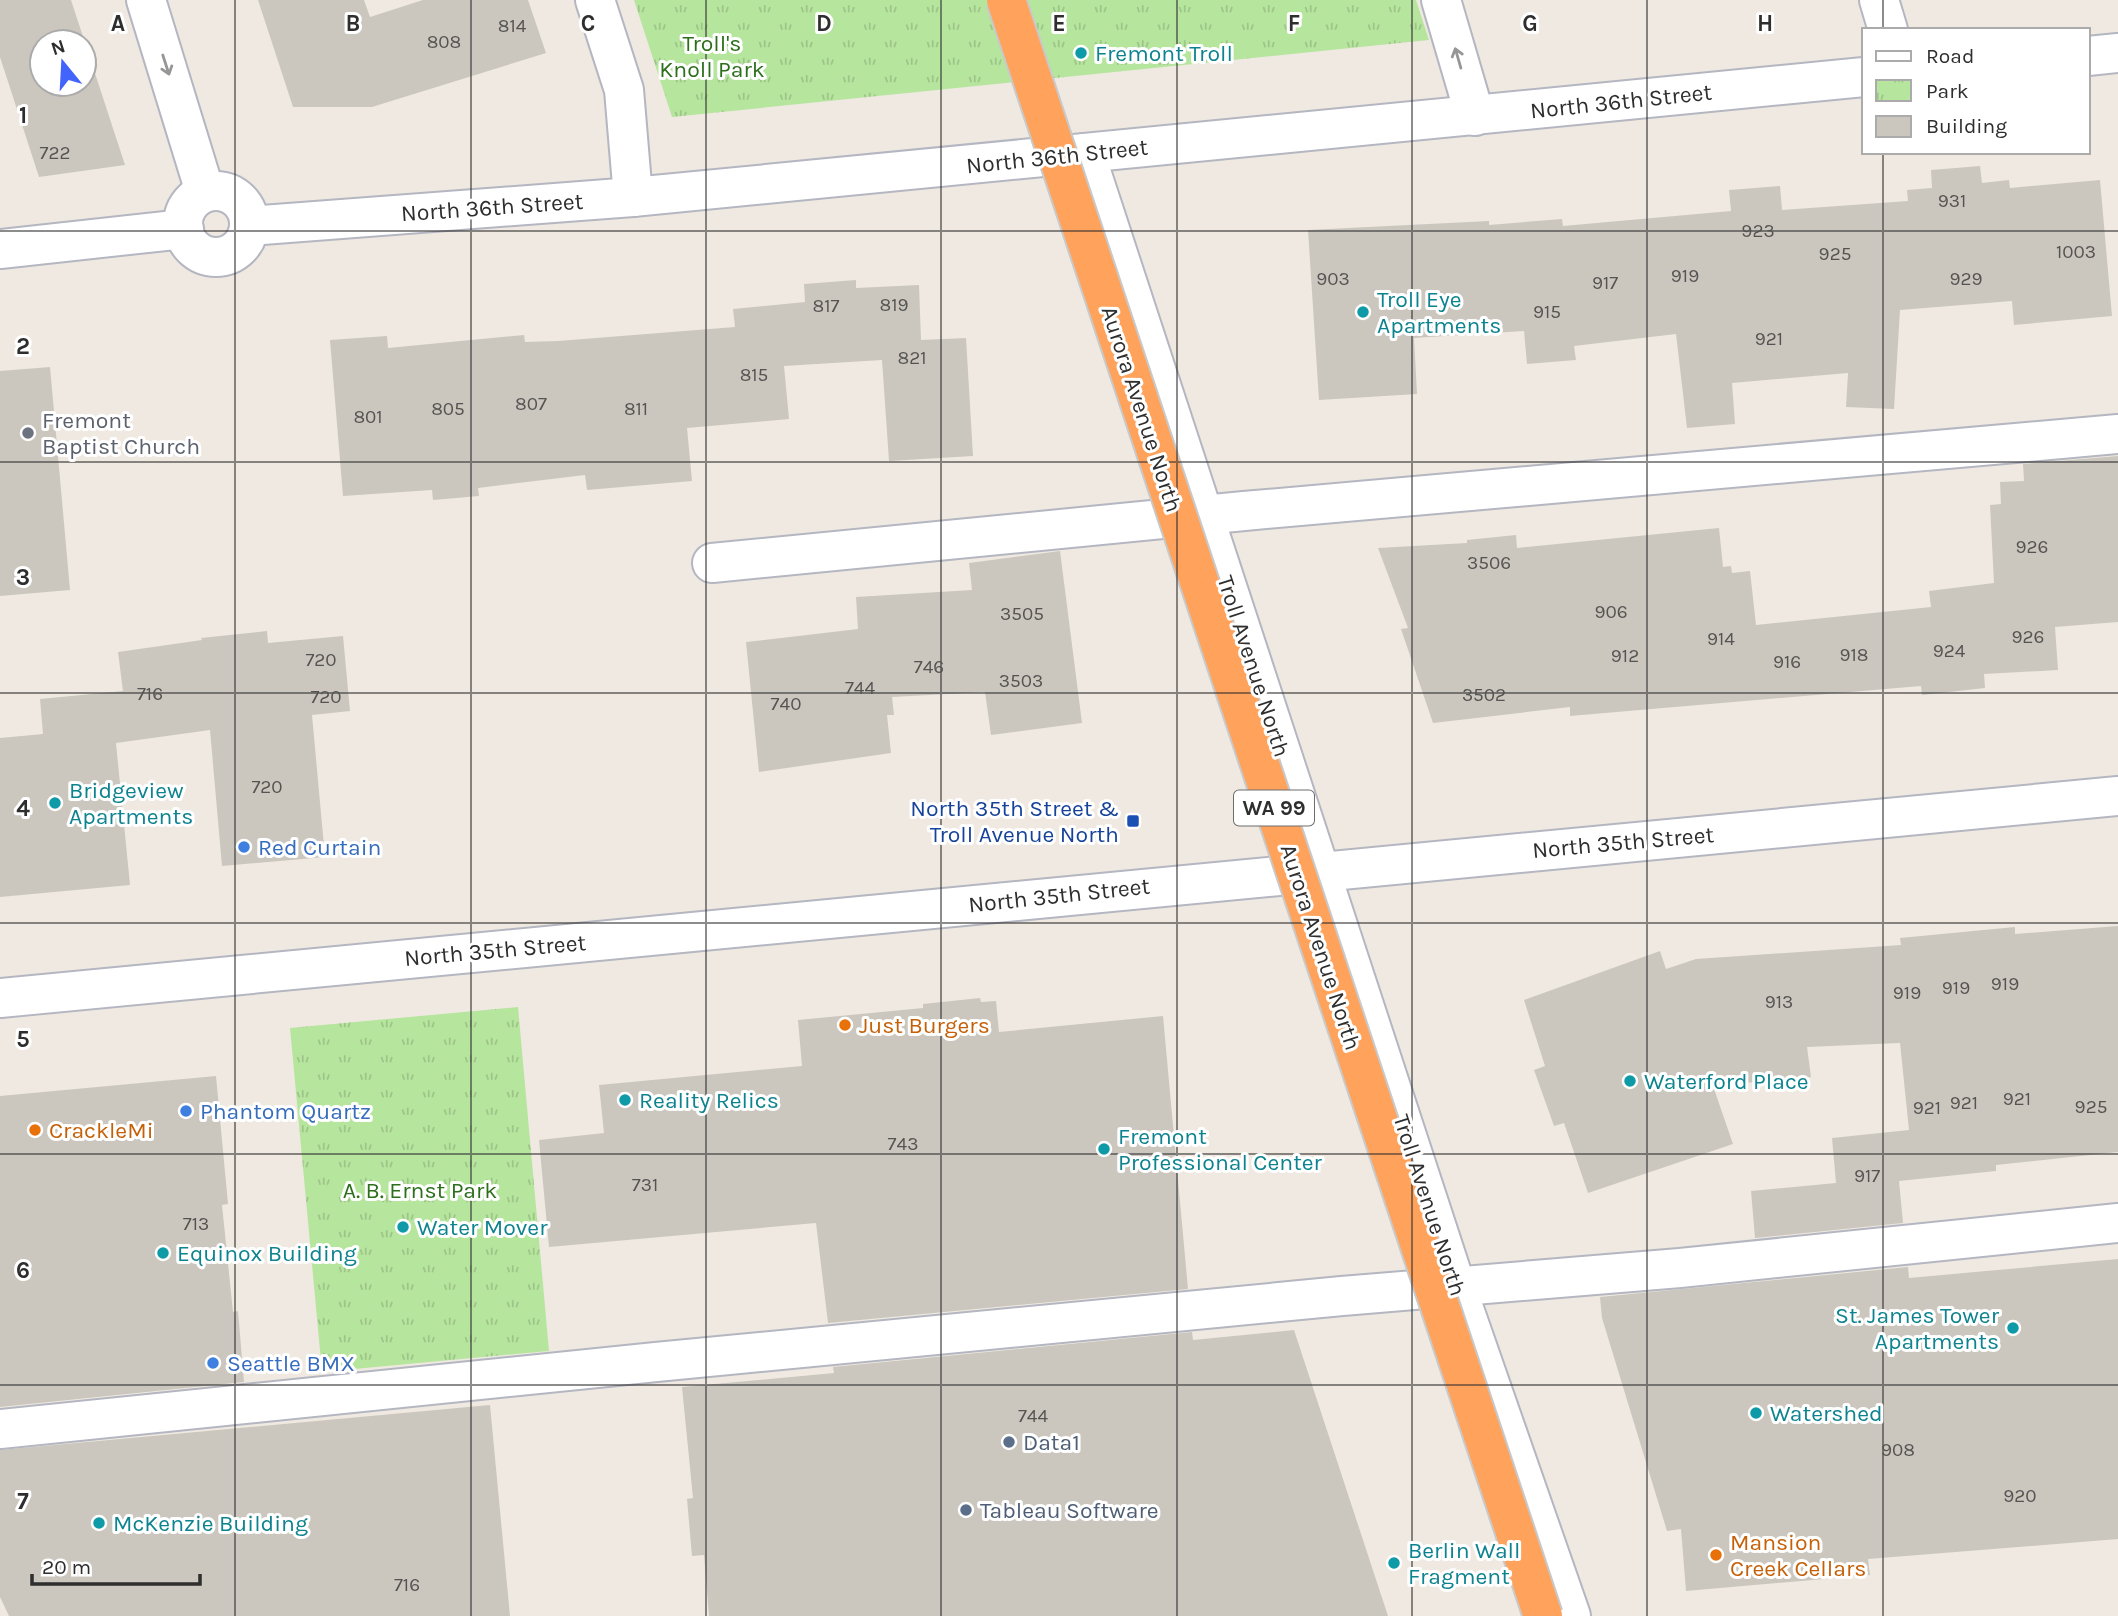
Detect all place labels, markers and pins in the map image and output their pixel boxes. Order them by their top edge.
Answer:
place label: Fremont Troll [1095,40,1233,67]
marker: Fremont Troll [1073,45,1089,61]
place label: Troll Eye Apartments [1377,286,1501,339]
marker: Troll Eye Apartments [1355,304,1371,320]
place label: Fremont Baptist Church [42,407,200,460]
marker: Fremont Baptist Church [20,425,36,441]
place label: Bridgeview Apartments [69,777,193,830]
marker: Bridgeview Apartments [47,795,63,811]
place label: North 35th Street & Troll Avenue North [910,795,1119,848]
marker: North 35th Street & Troll Avenue North [1125,813,1141,829]
place label: Red Curtain [258,834,381,861]
marker: Red Curtain [236,839,252,855]
place label: Just Burgers [859,1012,990,1039]
marker: Just Burgers [837,1017,853,1033]
place label: Waterford Place [1644,1068,1809,1095]
marker: Waterford Place [1622,1073,1638,1089]
place label: Reality Relics [639,1087,779,1114]
marker: Reality Relics [617,1092,633,1108]
place label: Phantom Quartz [200,1098,371,1125]
marker: Phantom Quartz [178,1103,194,1119]
place label: CrackleMi [49,1117,154,1144]
marker: CrackleMi [27,1122,43,1138]
place label: Fremont Professional Center [1118,1123,1323,1176]
marker: Fremont Professional Center [1096,1141,1112,1157]
place label: Water Mover [417,1214,548,1241]
marker: Water Mover [395,1219,411,1235]
place label: Equinox Building [177,1240,357,1267]
marker: Equinox Building [155,1245,171,1261]
place label: St. James Tower Apartments [1835,1302,2000,1355]
marker: St. James Tower Apartments [2005,1320,2021,1336]
place label: Seattle BMX [227,1350,355,1377]
marker: Seattle BMX [205,1355,221,1371]
place label: Watershed [1770,1400,1883,1427]
marker: Watershed [1748,1405,1764,1421]
place label: Data1 [1023,1429,1080,1456]
marker: Data1 [1001,1434,1017,1450]
place label: Tableau Software [980,1497,1159,1524]
marker: Tableau Software [958,1502,974,1518]
place label: McKenzie Building [113,1510,308,1537]
marker: McKenzie Building [91,1515,107,1531]
place label: Mansion Creek Cellars [1730,1529,1866,1582]
place label: Berlin Wall Fragment [1408,1537,1520,1590]
marker: Mansion Creek Cellars [1708,1547,1724,1563]
marker: Berlin Wall Fragment [1386,1555,1402,1571]

